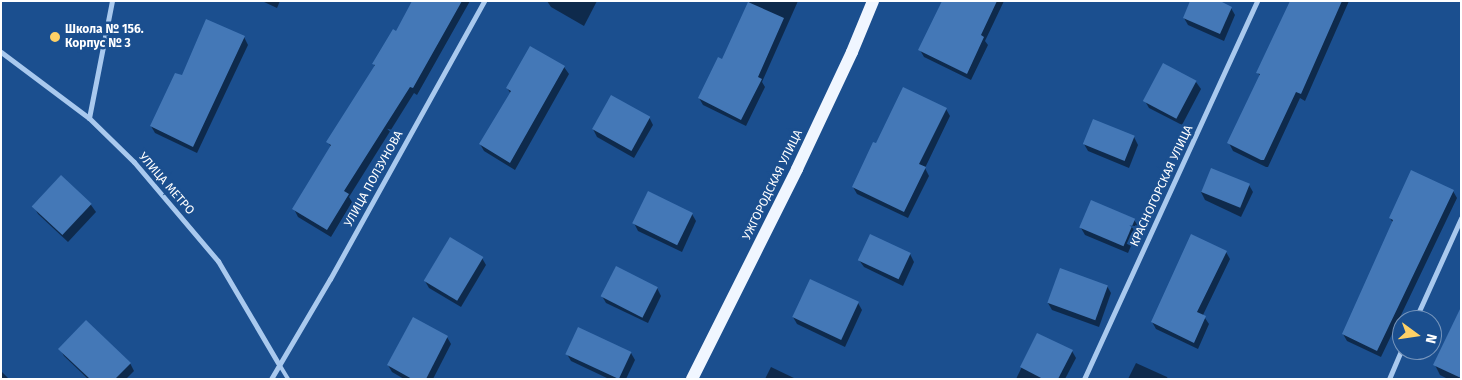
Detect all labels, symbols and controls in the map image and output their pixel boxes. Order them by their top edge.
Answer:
place label: Школа № 156. Корпус № 3 [65,23,144,51]
marker: Школа № 156. Корпус № 3 [49,31,61,43]
street label: КРАСНОГОРСКАЯ УЛИЦА [1128,123,1196,249]
street label: УЖГОРОДСКАЯ УЛИЦА [740,128,806,242]
street label: УЛИЦА ПОЛЗУНОВА [342,129,406,229]
street label: УЛИЦА МЕТРО [135,150,197,218]
north arrow [1392,310,1442,360]
text: N [1422,332,1440,345]

